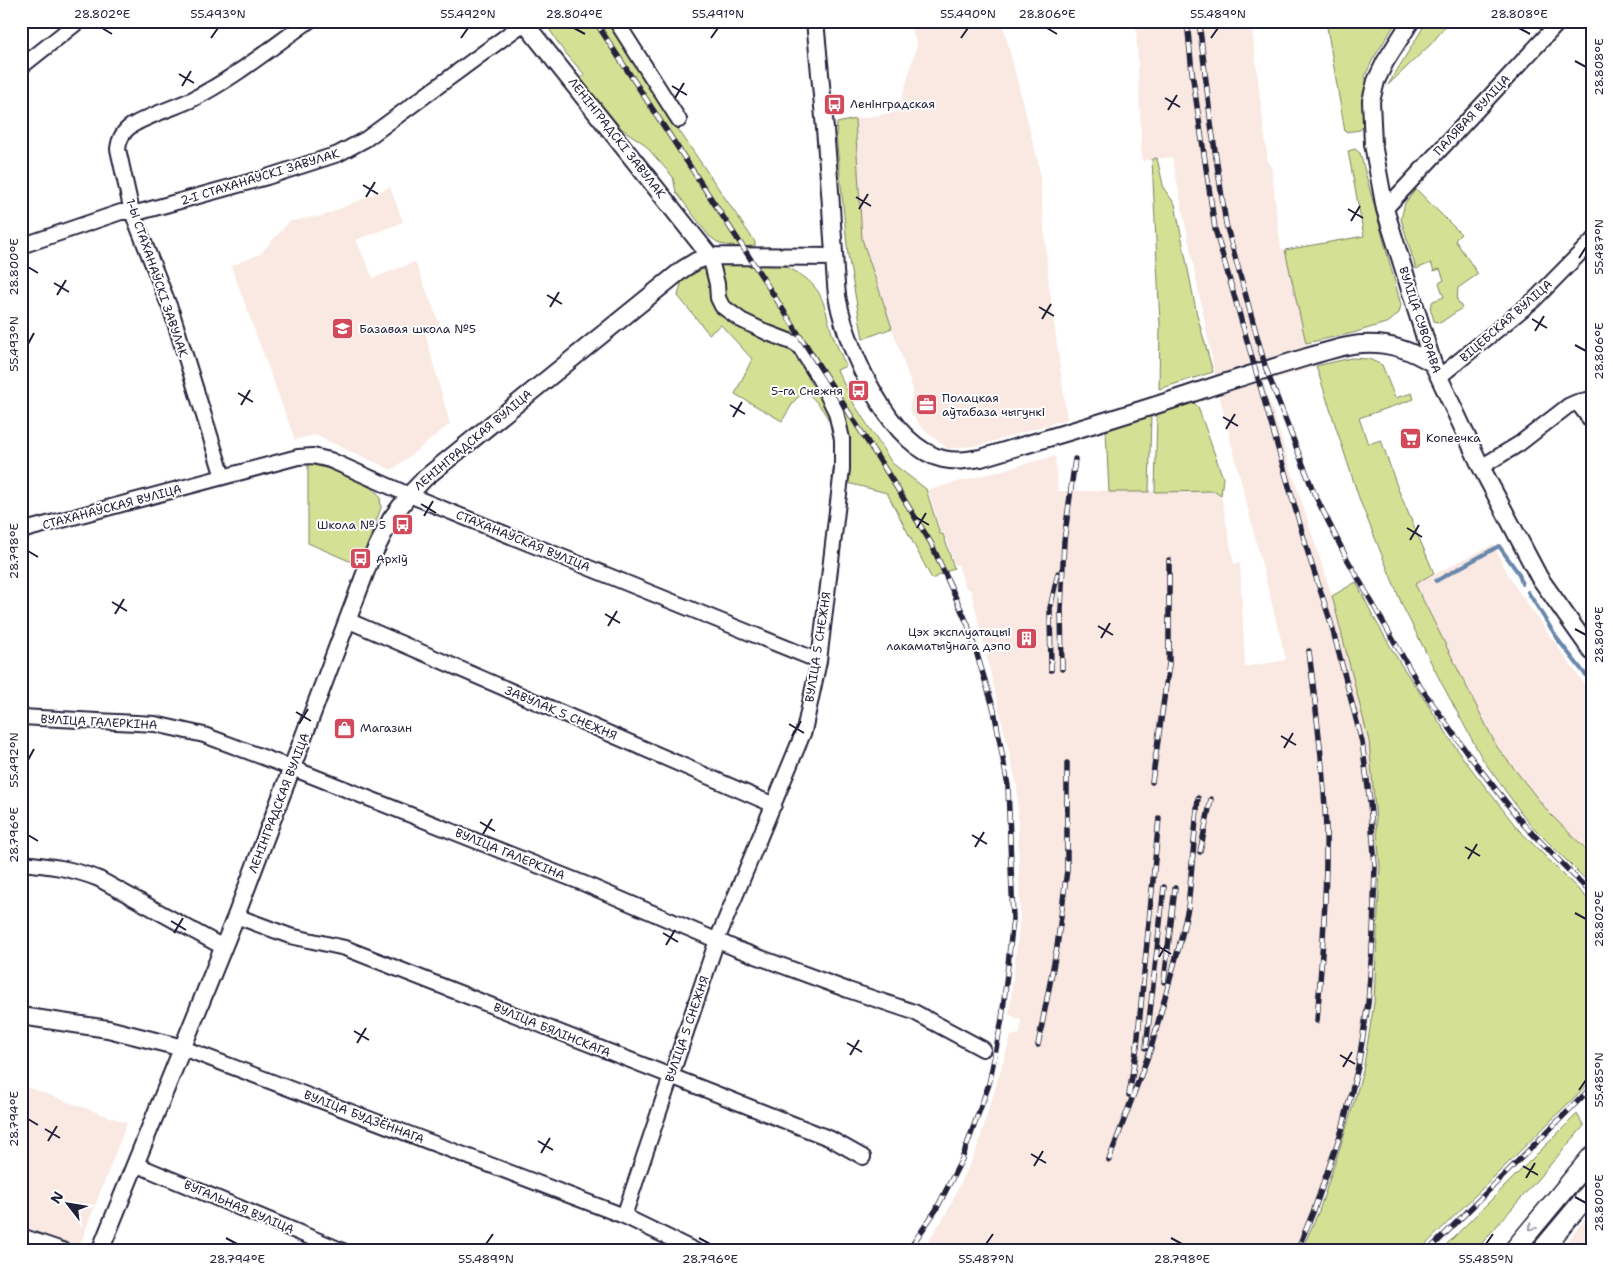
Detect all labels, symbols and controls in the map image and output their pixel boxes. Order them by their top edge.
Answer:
text: 28.802°E [74,6,130,22]
text: 55.493°N [190,6,246,22]
text: 55.492°N [440,6,496,22]
text: 28.804°E [545,6,603,22]
text: 55.491°N [692,6,744,22]
text: 55.490°N [940,6,996,22]
text: 28.806°E [1018,6,1076,22]
text: 55.489°N [1190,6,1246,22]
text: 28.808°E [1490,6,1548,22]
text: 28.808°E [1591,38,1607,96]
street label: ПАЛЯВАЯ ВУЛІЦА [1430,71,1514,159]
street label: ЛЕНІНГРАДСКІ ЗАВУЛАК [565,74,669,202]
bus stop icon: Ленінградская [822,92,846,116]
place label: Ленінградская [850,96,935,112]
street label: 2-І СТАХАНАЎСКІ ЗАВУЛАК [179,145,342,209]
street label: 1-Ы СТАХАНАЎСКІ ЗАВУЛАК [122,197,192,360]
text: 55.487°N [1591,219,1607,275]
text: 28.800°E [6,238,22,296]
street label: ВУЛІЦА СУВОРАВА [1395,265,1445,376]
street label: ВІЦЕБСКАЯ ВУЛІЦА [1456,276,1556,366]
text: 55.493°N [6,316,22,372]
school or university icon: Базавая школа №5 [331,317,355,341]
place label: Базавая школа №5 [359,321,476,337]
text: 28.806°E [1591,322,1607,380]
bus stop icon: 5-га Снежня [847,379,871,403]
place label: 5-га Снежня [771,383,843,399]
street label: ЛЕНІНГРАДСКАЯ ВУЛІЦА [411,386,535,494]
place label: Полацкая аўтабаза чыгункі [942,390,1045,420]
office icon: Полацкая аўтабаза чыгункі [914,393,938,417]
supermarket icon: Копеечка [1398,426,1422,450]
place label: Копеечка [1426,430,1481,446]
street label: СТАХАНАЎСКАЯ ВУЛІЦА [41,481,184,533]
street label: СТАХАНАЎСКАЯ ВУЛІЦА [453,507,593,575]
bus stop icon: Школа № 5 [390,513,414,537]
place label: Школа № 5 [317,517,386,533]
text: 28.798°E [6,523,22,579]
bus stop icon: Архіў [348,547,372,571]
place label: Архіў [376,551,408,567]
street label: ВУЛІЦА 5 СНЕЖНЯ [801,591,835,703]
text: 28.804°E [1591,606,1607,664]
place label: Цэх эксплуатацыі лакаматыўнага дэпо [887,624,1011,654]
building icon: Цэх эксплуатацыі лакаматыўнага дэпо [1015,627,1039,651]
street label: ЗАВУЛАК 5 СНЕЖНЯ [503,682,619,744]
street label: ВУЛІЦА ГАЛЕРКІНА [40,711,158,733]
shop icon: Магазин [332,716,356,740]
place label: Магазин [360,720,412,736]
street label: ЛЕНІНГРАДСКАЯ ВУЛІЦА [245,730,313,875]
text: 55.492°N [6,732,22,788]
text: 28.796°E [6,807,22,863]
street label: ВУЛІЦА ГАЛЕРКІНА [453,825,568,883]
text: 28.802°E [1591,891,1607,947]
street label: ВУЛІЦА 5 СНЕЖНЯ [661,974,713,1084]
street label: ВУЛІЦА БЯЛІНСКАГА [491,999,613,1061]
text: 55.485°N [1591,1052,1607,1108]
street label: ВУЛІЦА БУДЗЁННАГА [302,1087,427,1147]
text: 28.794°E [6,1091,22,1147]
text: 28.800°E [1591,1174,1607,1232]
street label: ВУГАЛЬНАЯ ВУЛІЦА [181,1177,297,1238]
north arrow [42,1180,92,1230]
text: N [46,1188,67,1207]
one-way arrow [1530,1221,1538,1230]
text: 28.794°E [209,1251,265,1267]
text: 55.489°N [458,1251,514,1267]
text: 28.796°E [682,1251,738,1267]
text: 55.487°N [958,1251,1014,1267]
text: 28.798°E [1154,1251,1210,1267]
text: 55.485°N [1458,1251,1514,1267]

